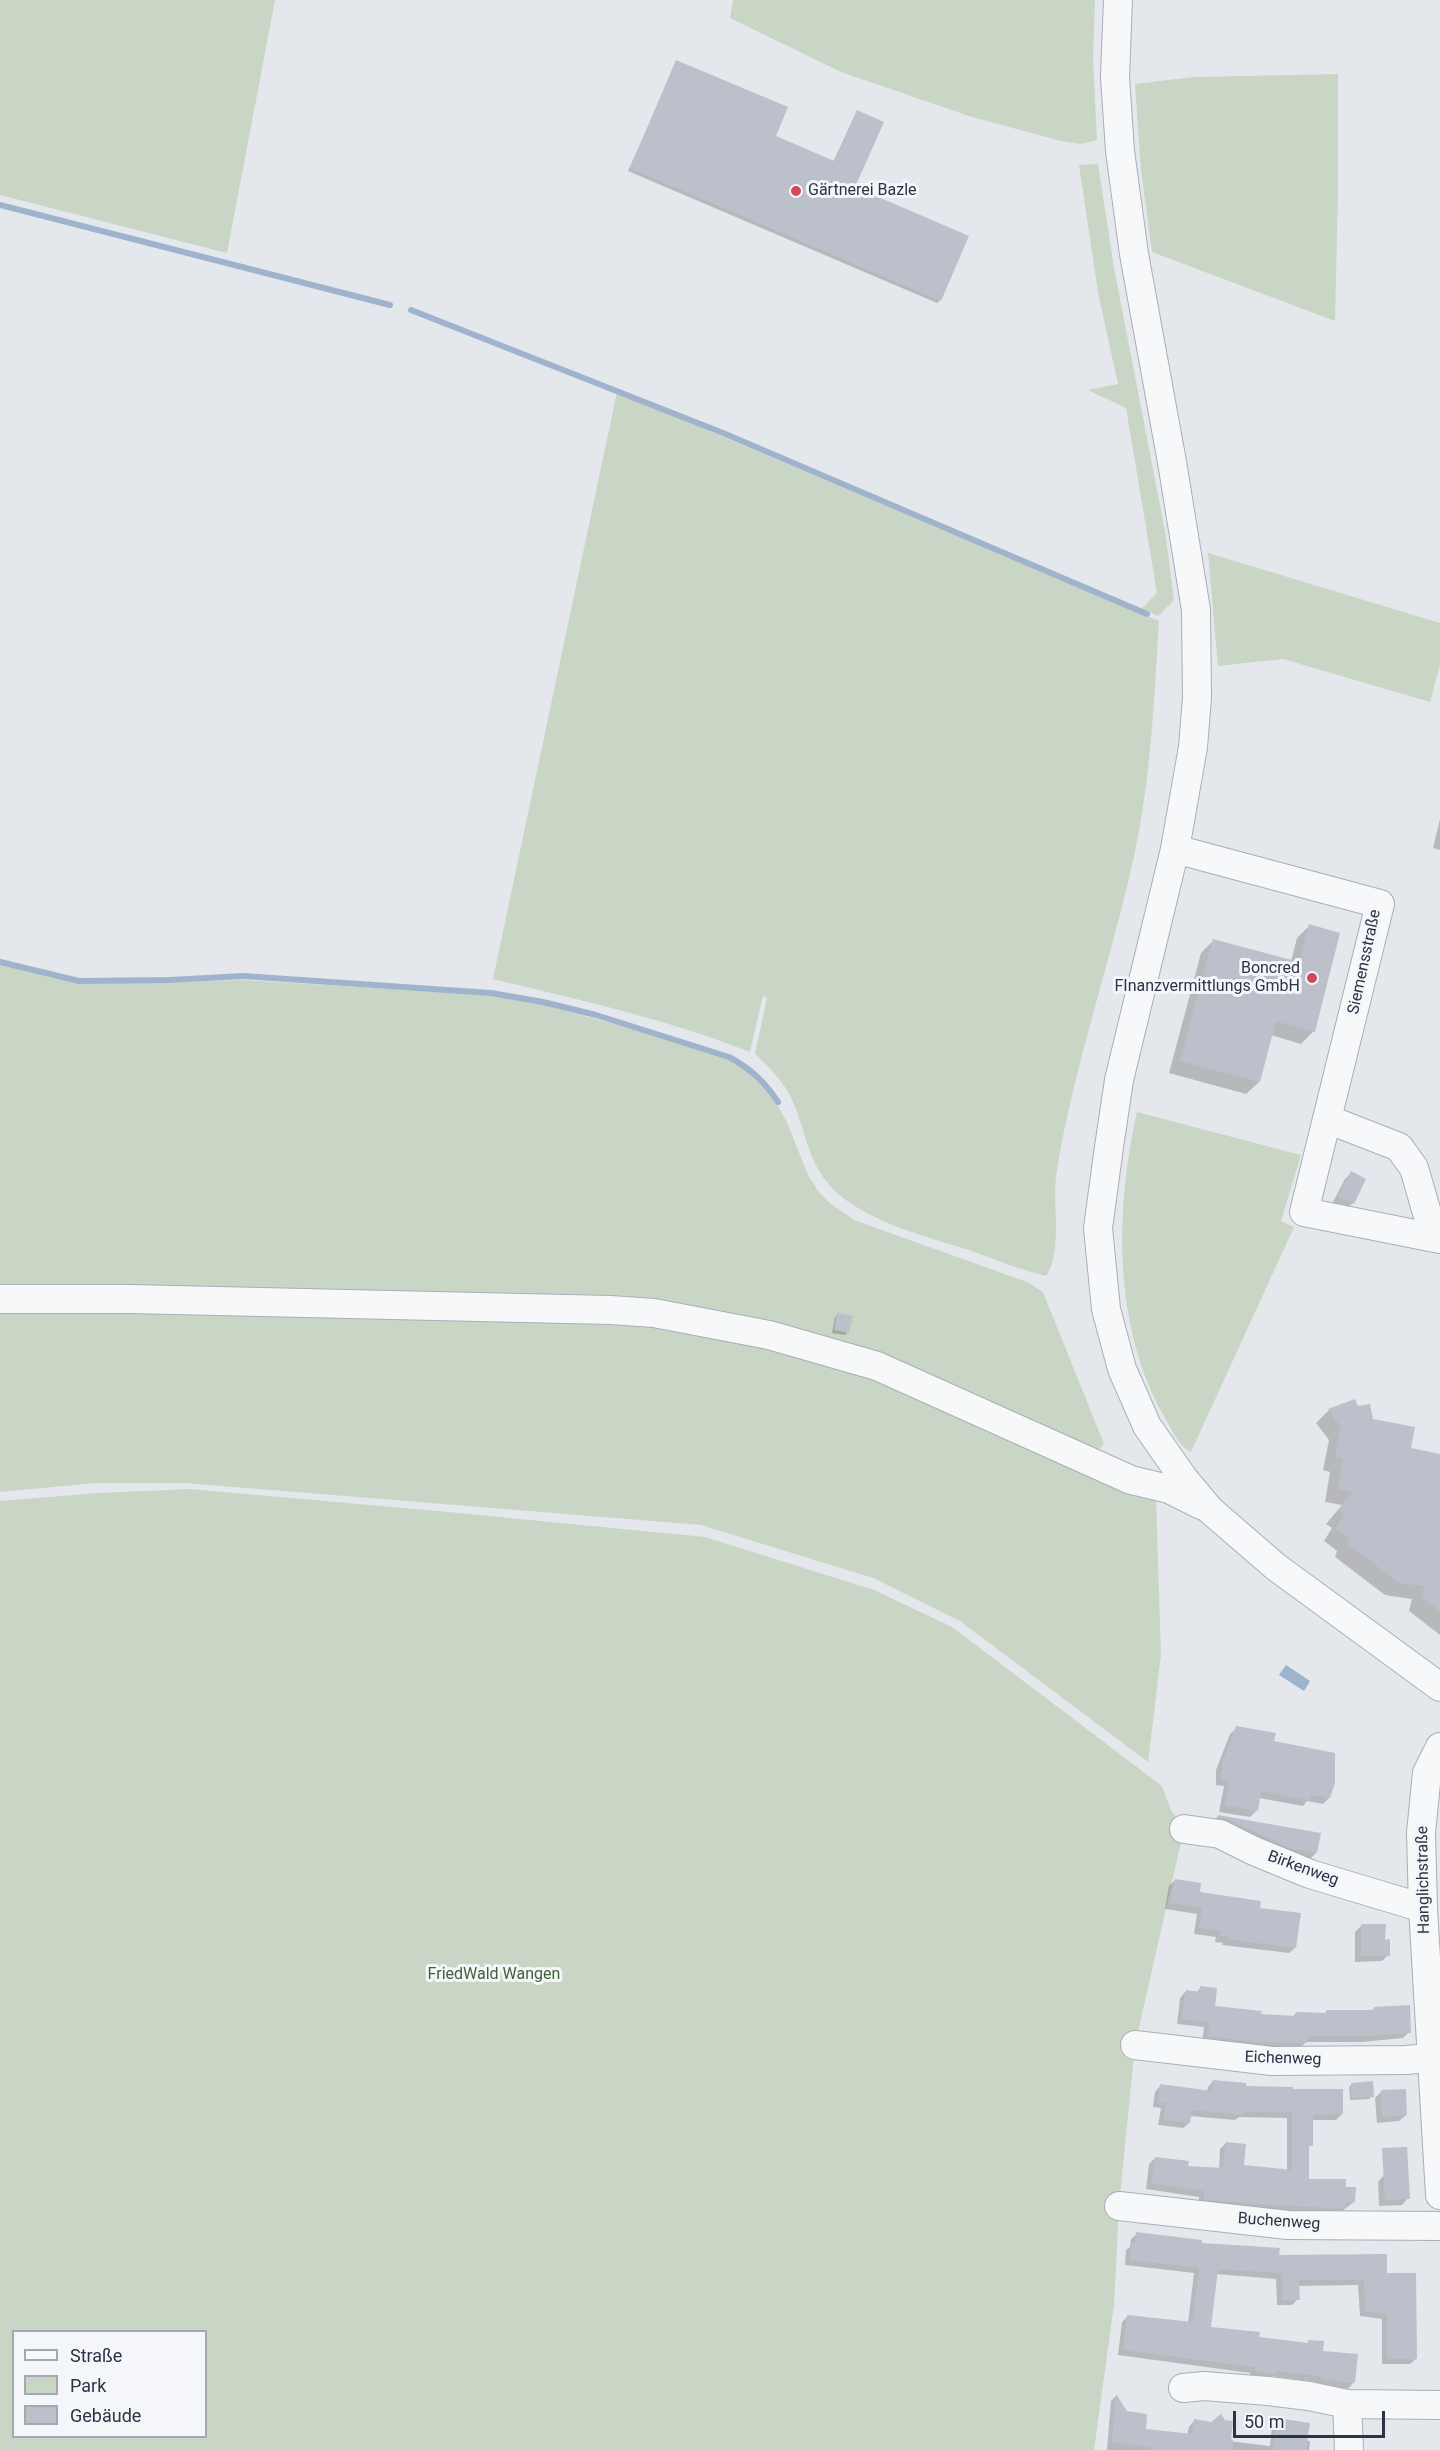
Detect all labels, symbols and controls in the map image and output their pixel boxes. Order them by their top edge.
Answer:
place label: Gärtnerei Bazle [808,181,917,201]
marker: Gärtnerei Bazle [789,184,803,198]
street label: Siemensstraße [1345,908,1385,1016]
place label: Boncred FInanzvermittlungs GmbH [1114,959,1300,997]
marker: Boncred FInanzvermittlungs GmbH [1305,971,1319,985]
street label: Hanglichstraße [1413,1826,1435,1934]
street label: Birkenweg [1265,1847,1341,1891]
park label: FriedWald Wangen [428,1965,560,1985]
street label: Eichenweg [1244,2048,1322,2070]
street label: Buchenweg [1237,2210,1321,2234]
legend [12,2330,207,2438]
text: Straße [70,2345,122,2366]
text: Park [70,2375,106,2396]
scale bar [1236,2399,1388,2437]
text: Gebäude [70,2405,141,2426]
text: 50 m [1244,2411,1284,2432]

